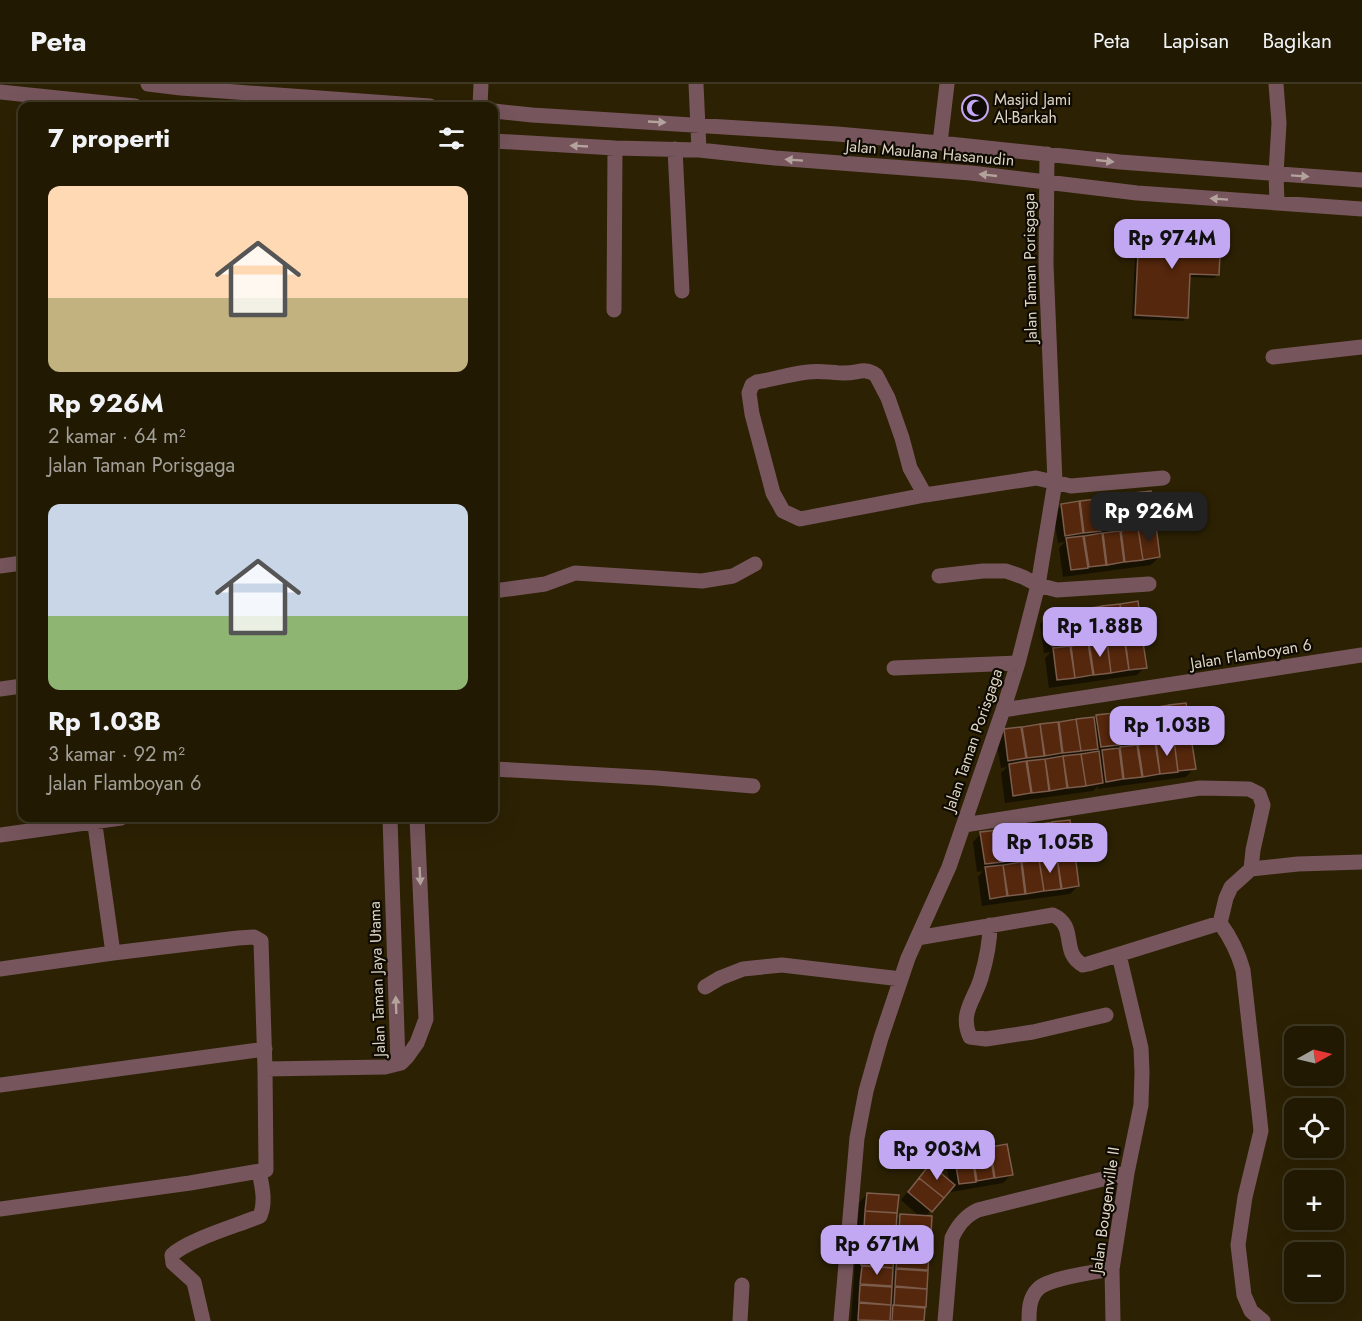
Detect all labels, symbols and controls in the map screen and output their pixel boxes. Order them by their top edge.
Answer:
text: Peta [30,21,87,62]
text: Peta [1093,26,1130,56]
text: Lapisan [1163,26,1229,56]
text: Bagikan [1262,26,1332,56]
place label: Masjid Jami Al-Barkah [994,88,1071,129]
mosque icon: Masjid Jami Al-Barkah [960,93,990,123]
one-way arrow [647,117,666,126]
text: 7 properti [48,119,170,157]
icon: filters [435,122,468,155]
street label: Jalan Maulana Hasanudin [843,134,1015,172]
one-way arrow [569,141,588,151]
one-way arrow [785,155,804,164]
one-way arrow [1096,156,1115,166]
one-way arrow [979,171,998,180]
one-way arrow [1290,171,1309,181]
street label: Jalan Taman Porisgaga [1017,193,1043,345]
one-way arrow [1209,194,1228,204]
pin: Rp 974M [1117,219,1227,270]
text: Rp 974M [1128,224,1216,253]
icon: home [204,225,312,333]
text: Rp 926M [48,384,164,422]
text: 2 kamar · 64 m² [48,422,186,451]
text: Jalan Taman Porisgaga [48,451,235,480]
pin: Rp 926M [1094,492,1204,543]
text: Rp 926M [1105,497,1193,526]
icon: home [204,543,312,651]
pin: Rp 1.88B [1038,607,1162,658]
text: Rp 1.88B [1057,612,1143,641]
street label: Jalan Flamboyan 6 [1187,633,1313,675]
street label: Jalan Taman Porisgaga [937,665,1008,816]
text: Rp 1.03B [48,702,161,740]
pin: Rp 1.03B [1105,706,1229,757]
text: Rp 1.03B [1124,711,1210,740]
text: 3 kamar · 92 m² [48,740,185,769]
text: Jalan Flamboyan 6 [48,769,201,798]
pin: Rp 1.05B [988,823,1112,874]
text: Rp 1.05B [1006,828,1094,857]
one-way arrow [415,866,424,885]
street label: Jalan Taman Jaya Utama [363,901,391,1059]
one-way arrow [391,995,401,1014]
north arrow [1284,1026,1344,1086]
map controls [1284,1026,1344,1302]
button: locate [1284,1098,1344,1158]
pin: Rp 903M [882,1130,992,1181]
text: Rp 903M [893,1135,981,1164]
street label: Jalan Bougenville II [1084,1145,1125,1277]
button: + [1284,1170,1344,1230]
pin: Rp 671M [822,1225,932,1276]
text: Rp 671M [835,1230,919,1259]
button: − [1284,1242,1344,1302]

